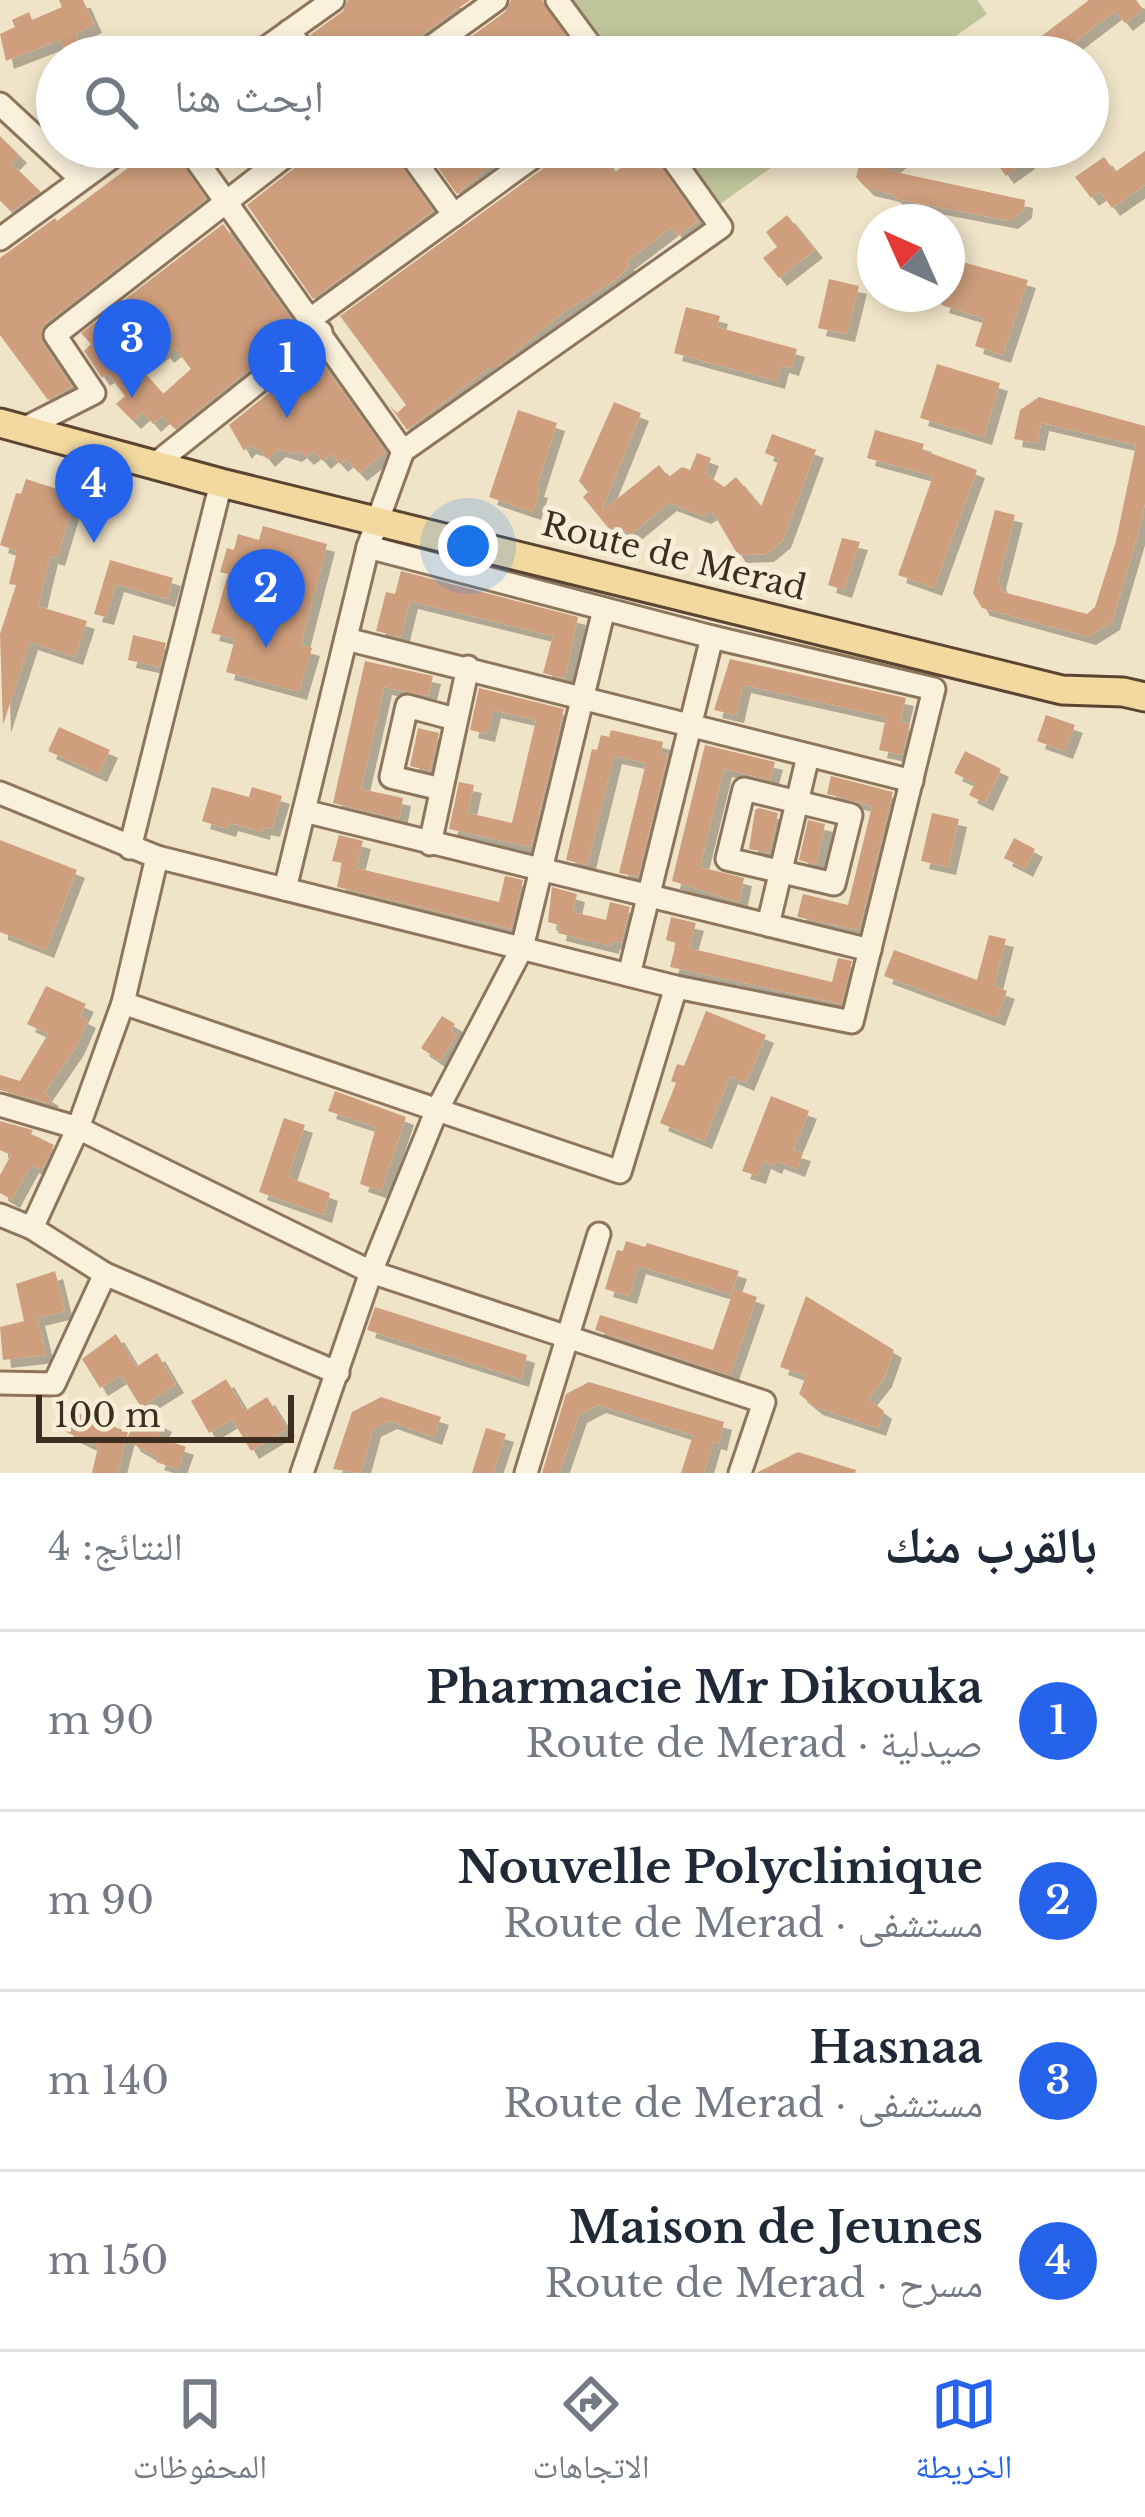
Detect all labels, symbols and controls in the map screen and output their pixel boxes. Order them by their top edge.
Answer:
search box [36,36,1109,168]
text: ابحث هنا [174,68,324,124]
icon: search [78,69,144,135]
north arrow [857,204,965,312]
pin: 3 [93,299,171,398]
pin: 1 [248,319,326,418]
pin: 4 [55,444,133,543]
street label: Route de Merad [537,503,811,609]
your location [438,516,498,576]
pin: 2 [227,549,305,648]
scale bar [36,1389,294,1442]
text: 100 m [54,1395,161,1436]
text: بالقرب منك [884,1514,1097,1577]
text: النتائج: 4 [48,1522,183,1571]
text: Pharmacie Mr Dikouka [426,1659,983,1715]
text: 90 m [48,1696,154,1745]
text: 1 [1050,1696,1067,1745]
text: صيدلية · Route de Merad [526,1719,983,1768]
text: Nouvelle Polyclinique [458,1839,983,1895]
text: 90 m [48,1876,154,1925]
text: 2 [1045,1876,1071,1925]
text: مستشفى · Route de Merad [504,1899,983,1948]
text: Hasnaa [809,2019,983,2075]
text: 140 m [48,2056,169,2105]
text: 3 [1046,2056,1070,2105]
text: مستشفى · Route de Merad [504,2079,983,2128]
text: Maison de Jeunes [569,2199,983,2255]
text: 150 m [48,2236,168,2285]
text: 4 [1045,2236,1071,2285]
text: مسرح · Route de Merad [545,2259,983,2308]
tab: المحفوظات [133,2371,267,2499]
tab: الاتجاهات [532,2371,650,2499]
tab: الخريطة [915,2371,1012,2499]

